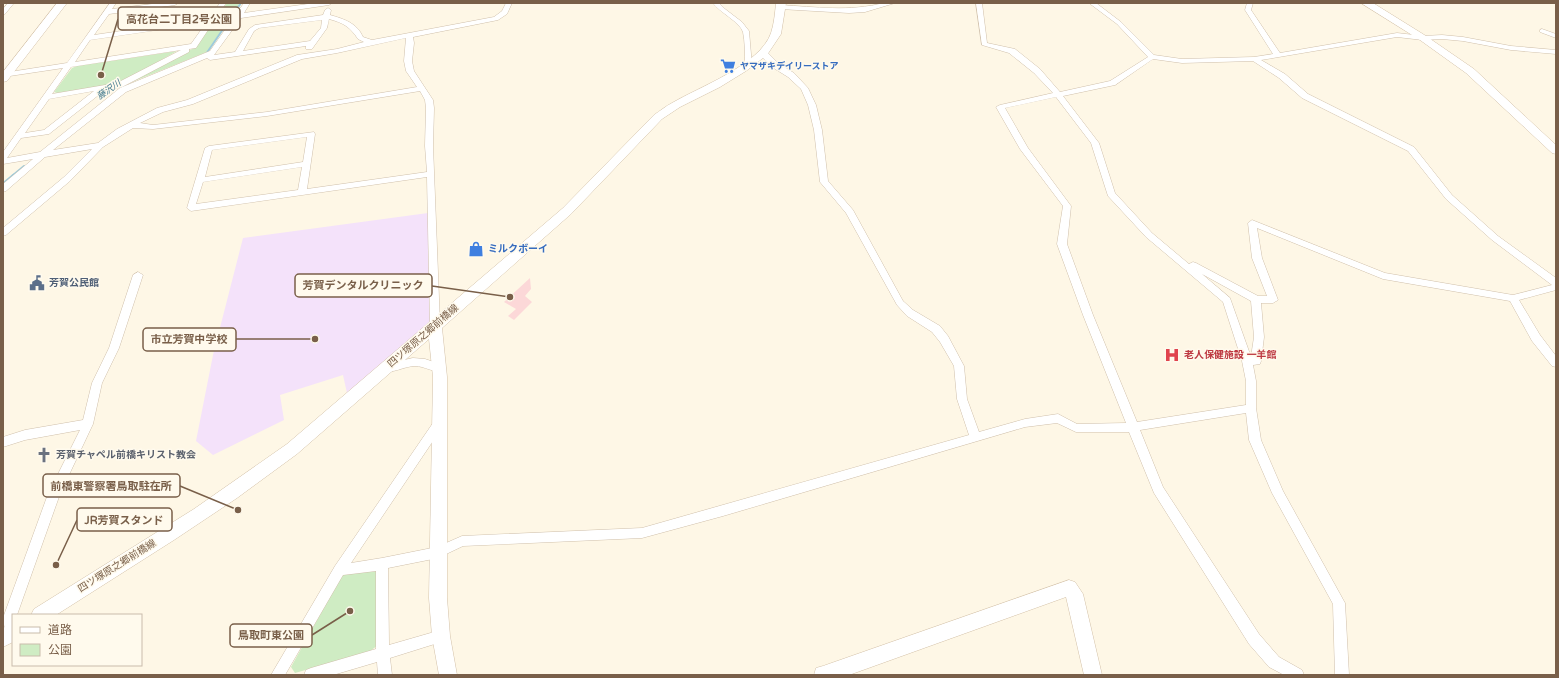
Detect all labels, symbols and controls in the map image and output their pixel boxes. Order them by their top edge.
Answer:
callout: 高花台二丁目2号公園 [118,7,240,30]
text: 高花台二丁目2号公園 [126,13,232,26]
supermarket icon: ヤマザキデイリーストア [719,57,737,75]
place label: ヤマザキデイリーストア [740,60,839,72]
water label: 藤沢川 [95,77,124,102]
shop icon: ミルクボーイ [467,240,485,258]
place label: ミルクボーイ [488,243,548,255]
public building icon: 芳賀公民館 [28,274,46,292]
callout: 芳賀デンタルクリニック [295,274,432,297]
place label: 芳賀公民館 [49,277,99,289]
text: 芳賀デンタルクリニック [303,279,424,292]
street label: 四ツ塚原之郷前橋線 [385,302,461,370]
callout: 市立芳賀中学校 [143,328,236,351]
text: 市立芳賀中学校 [151,333,228,346]
hospital icon: 老人保健施設 一羊館 [1163,346,1181,364]
place label: 老人保健施設 一羊館 [1184,349,1277,361]
church icon: 芳賀チャペル前橋キリスト教会 [35,446,53,464]
place label: 芳賀チャペル前橋キリスト教会 [56,449,196,461]
callout: 前橋東警察署鳥取駐在所 [43,474,180,497]
text: 前橋東警察署鳥取駐在所 [51,480,172,493]
callout: JR芳賀スタンド [77,508,172,531]
text: JR芳賀スタンド [84,514,163,527]
street label: 四ツ塚原之郷前橋線 [76,537,158,595]
legend [12,614,142,666]
text: 道路 [48,623,72,637]
callout: 鳥取町東公園 [230,624,312,647]
text: 鳥取町東公園 [238,629,304,642]
text: 公園 [48,643,72,657]

